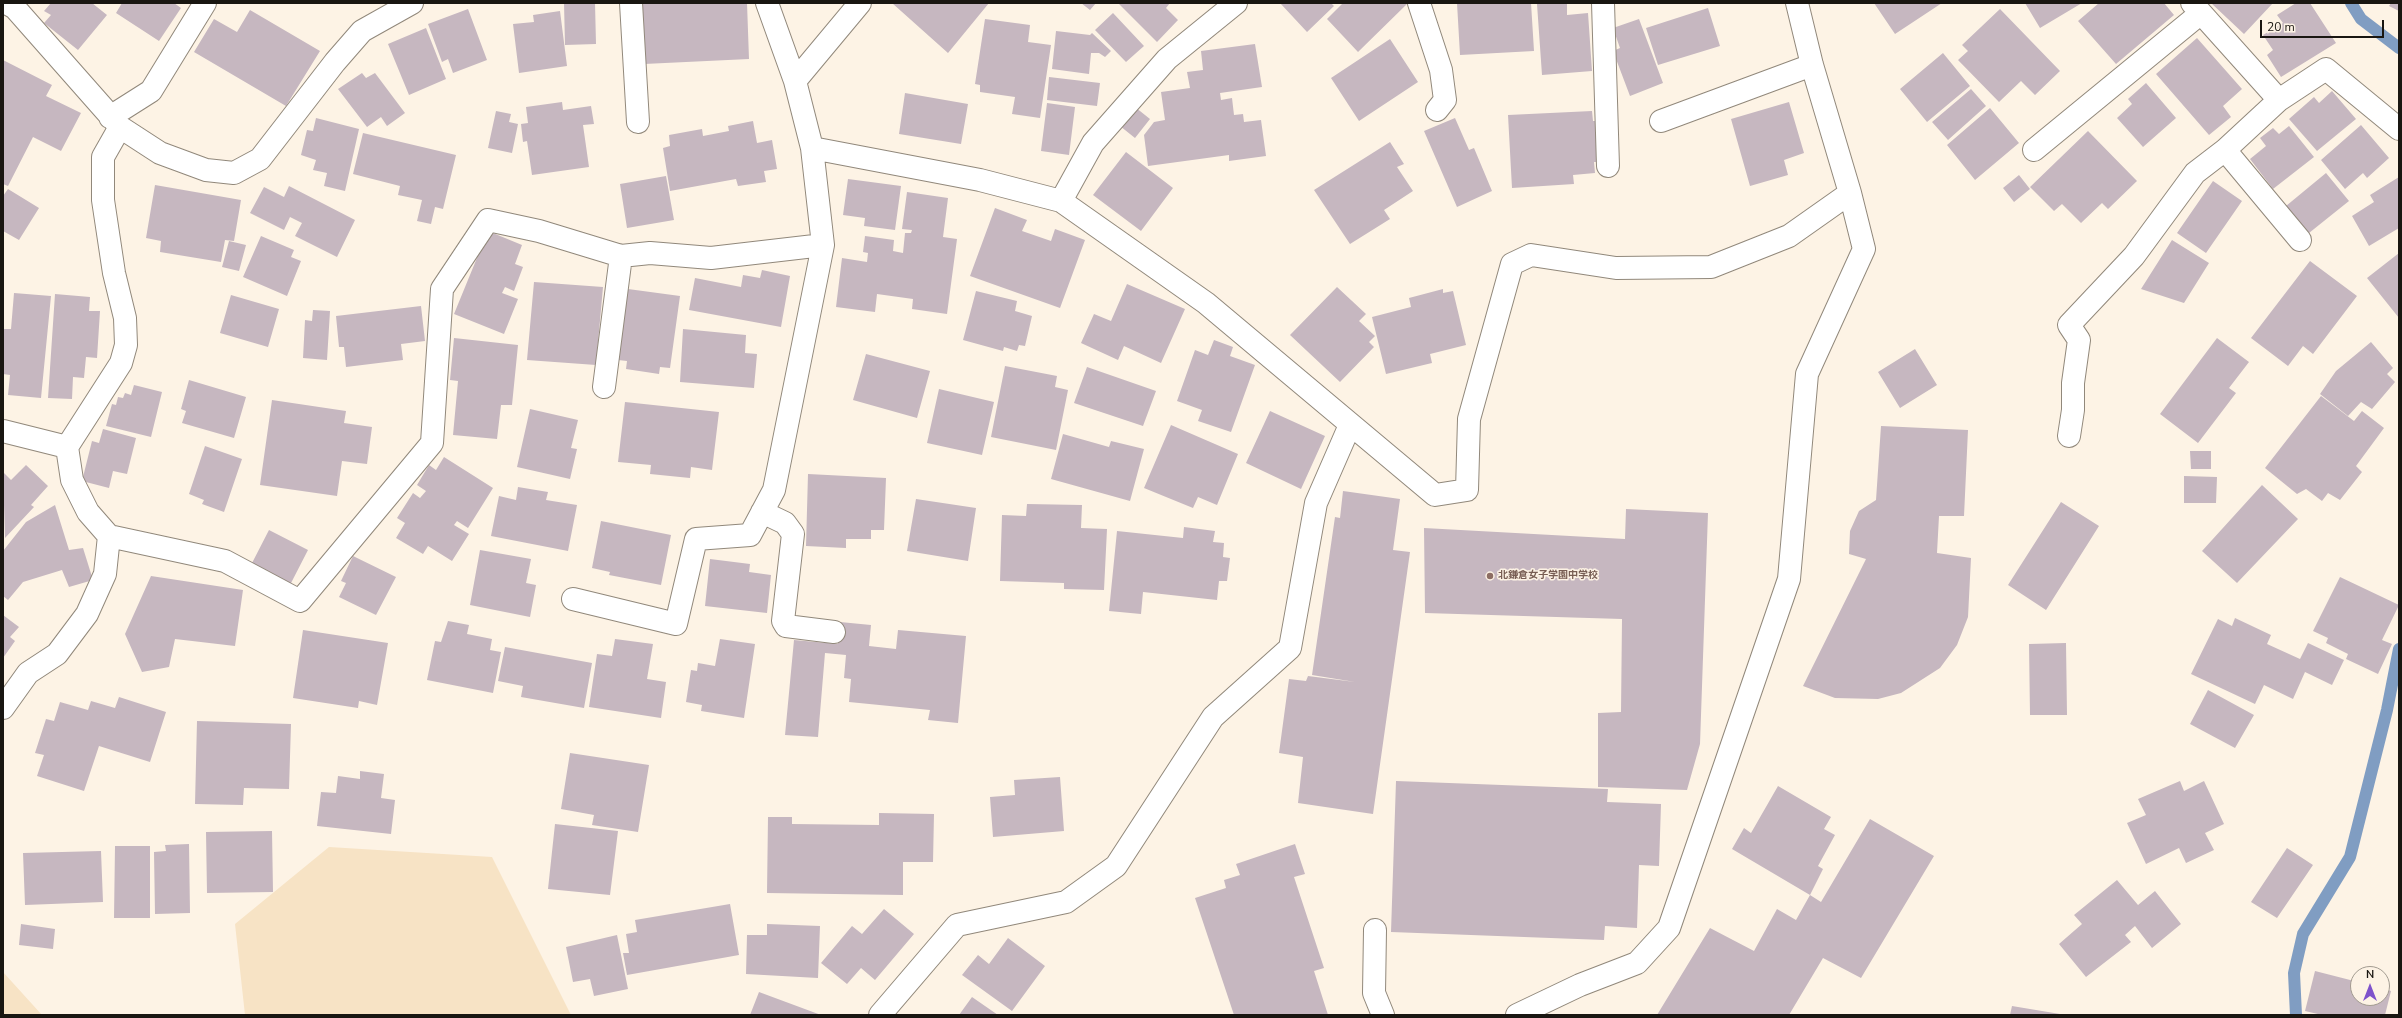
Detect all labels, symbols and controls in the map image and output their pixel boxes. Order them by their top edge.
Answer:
scale bar [2262,12,2386,38]
text: 20 m [2267,19,2295,35]
place label: 北鎌倉女子学園中学校 [1498,570,1598,582]
marker: 北鎌倉女子学園中学校 [1485,571,1495,581]
north arrow [2350,966,2390,1006]
text: N [2366,967,2374,982]

